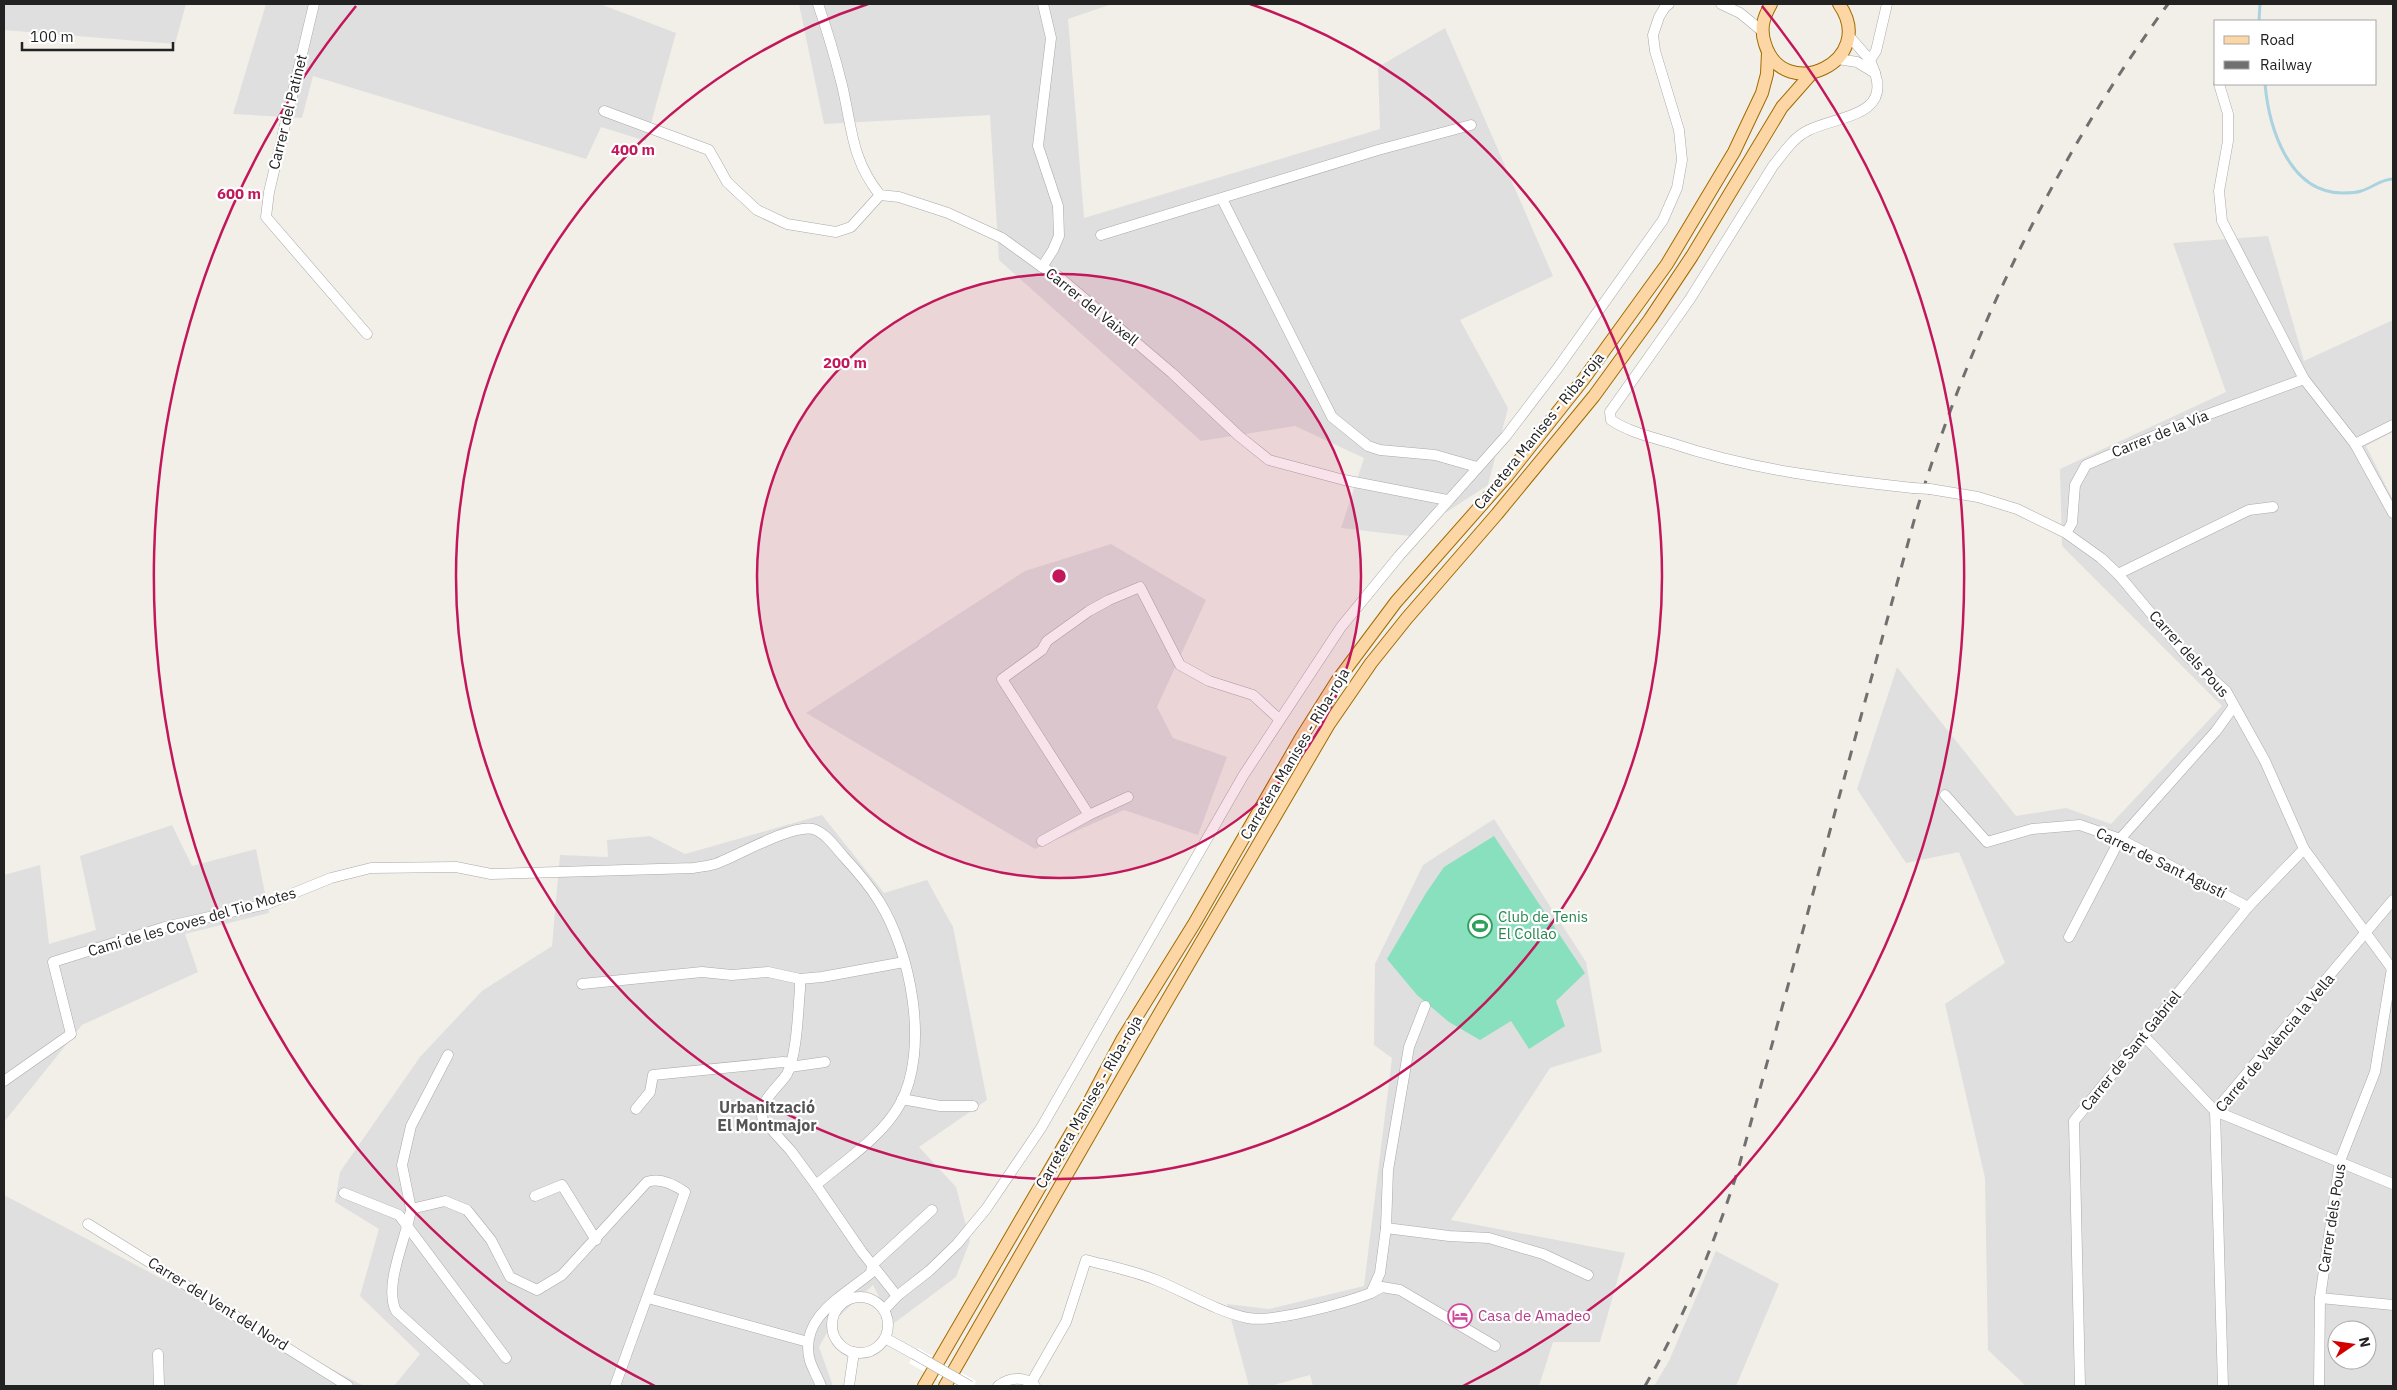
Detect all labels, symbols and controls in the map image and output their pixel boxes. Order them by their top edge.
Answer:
scale bar [22,20,174,52]
legend [2214,20,2377,85]
text: 100 m [30,27,74,46]
text: Road [2260,30,2295,49]
street label: Carrer del Patinet [264,52,311,171]
text: Railway [2260,55,2313,74]
text: 400 m [611,140,655,159]
text: 600 m [217,184,261,203]
street label: Carrer del Vaixell [1042,263,1143,350]
street label: Carretera Manises - Riba-roja [1469,348,1608,513]
text: 200 m [823,353,867,372]
street label: Carrer de la Via [2109,406,2211,462]
centre of rings [1050,567,1068,585]
street label: Carrer dels Pous [2145,606,2233,701]
street label: Carretera Manises - Riba-roja [1236,664,1353,843]
street label: Carrer de Sant Agustí [2093,823,2230,902]
street label: Camí de les Coves del Tio Motes [86,883,298,960]
place label: Club de Tenis El Collao [1498,907,1588,943]
sports icon: Club de Tenis El Collao [1467,913,1493,939]
street label: Carrer de València la Vella [2211,970,2338,1116]
street label: Carrer de Sant Gabriel [2076,987,2185,1114]
street label: Carretera Manises - Riba-roja [1031,1012,1146,1192]
district label: Urbanització El Montmajor [717,1097,817,1135]
street label: Carrer dels Pous [2313,1162,2350,1274]
street label: Carrer del Vent del Nord [145,1253,292,1355]
hotel icon: Casa de Amadeo [1447,1303,1473,1329]
place label: Casa de Amadeo [1478,1306,1591,1325]
north arrow [2327,1320,2377,1370]
text: N [2355,1335,2375,1349]

